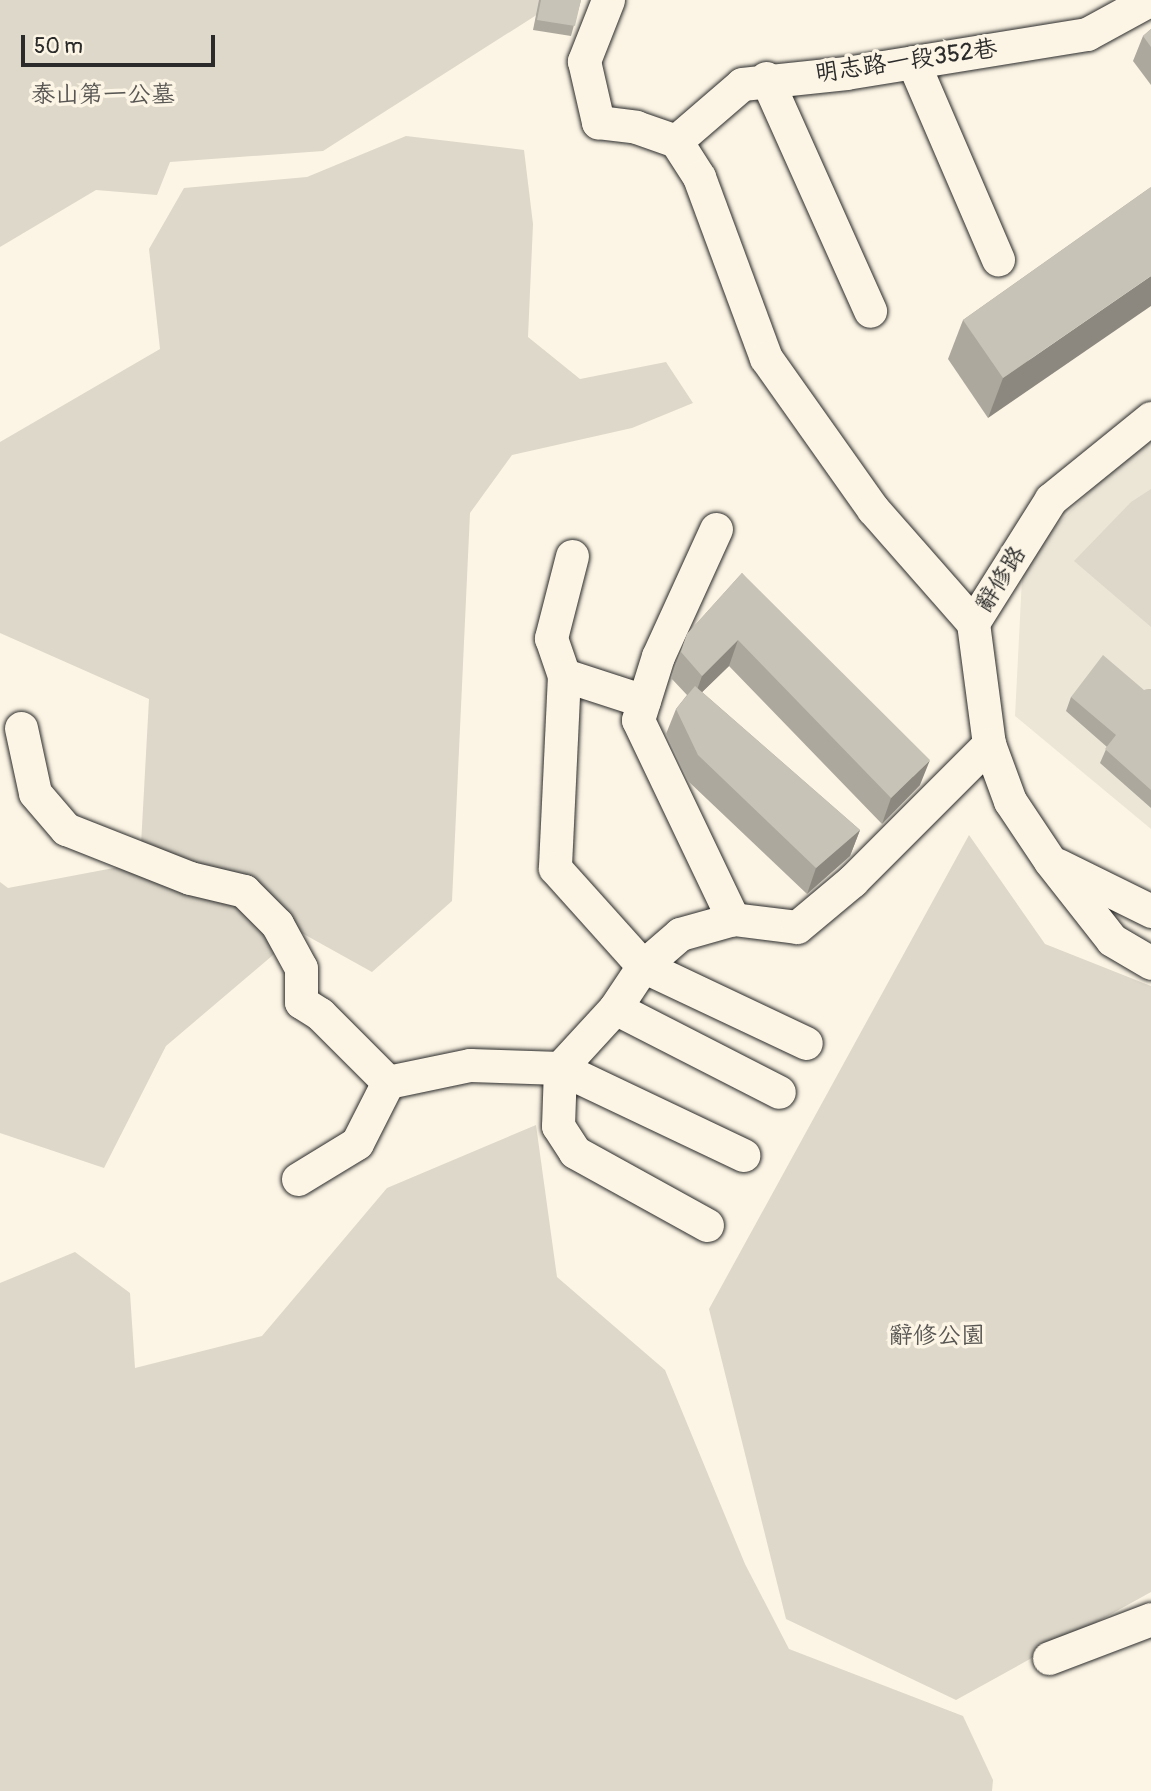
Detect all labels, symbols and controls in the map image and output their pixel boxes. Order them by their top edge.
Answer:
scale bar [24,21,219,65]
text: 50 m [34,33,83,60]
street label: 明志路一段352巷 [813,34,999,88]
park label: 泰山第一公墓 [31,81,175,109]
street label: 辭修路 [970,541,1032,617]
park label: 辭修公園 [889,1322,985,1350]

